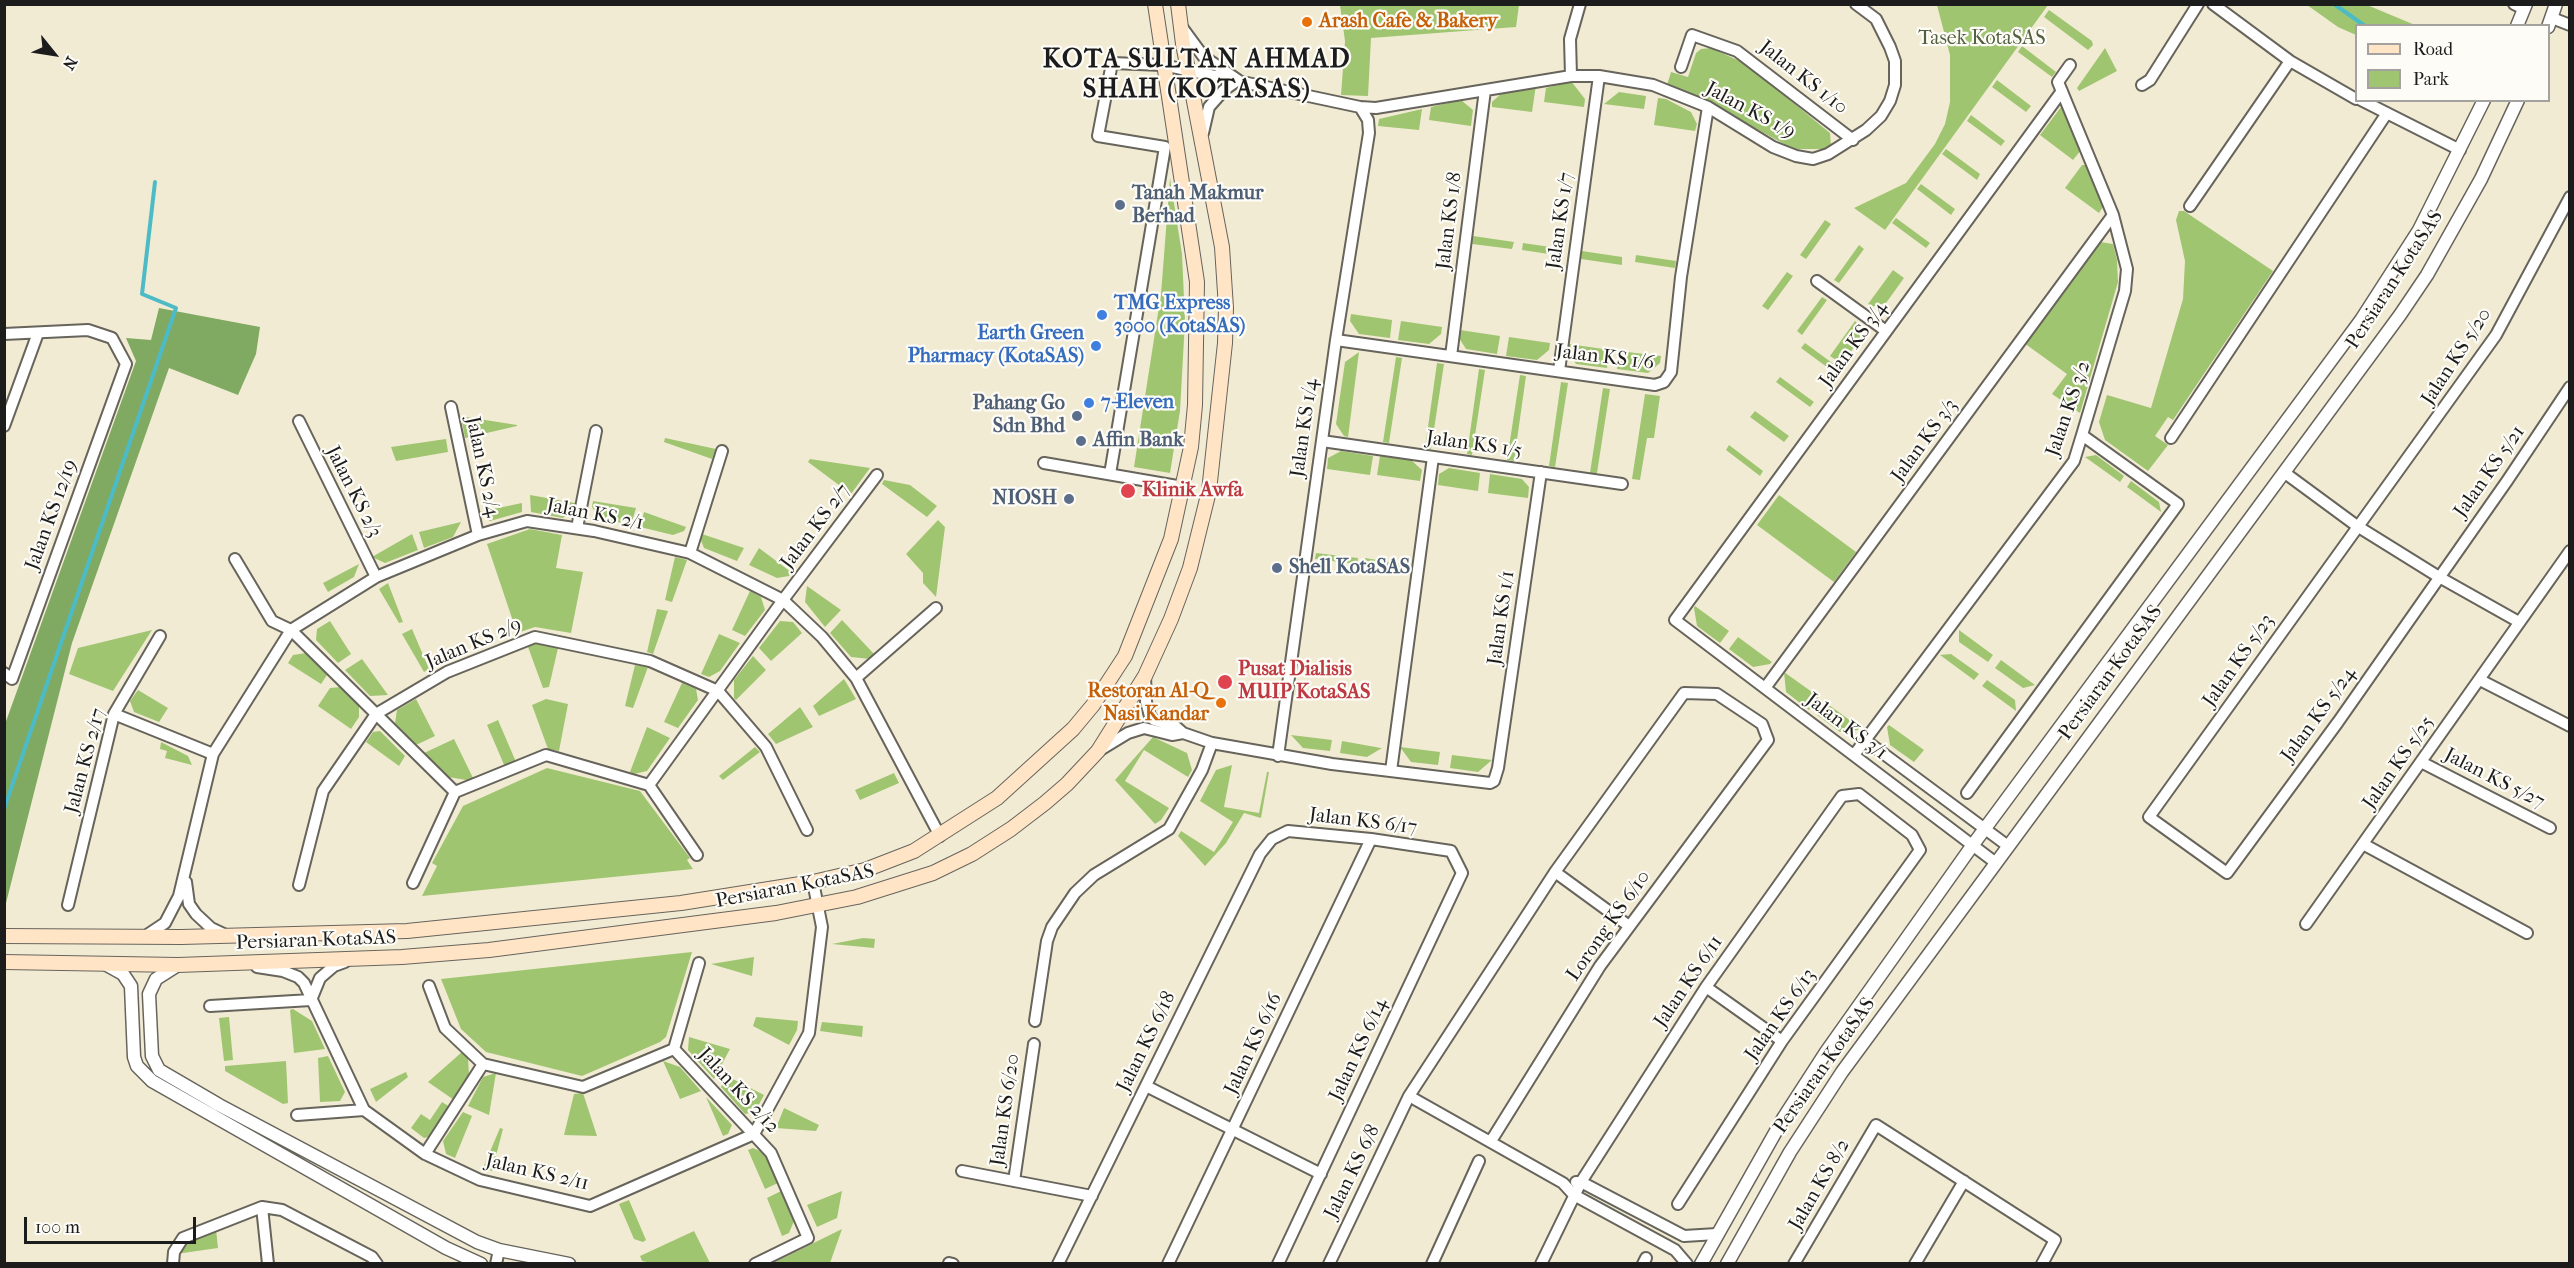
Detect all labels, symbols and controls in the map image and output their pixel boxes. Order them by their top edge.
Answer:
place label: Arash Cafe & Bakery [1319,10,1498,34]
marker: Arash Cafe & Bakery [1300,15,1314,29]
north arrow [24,24,84,84]
legend [2355,24,2550,102]
park label: Tasek KotaSAS [1918,27,2046,51]
street label: Jalan KS 1/10 [1754,36,1852,120]
text: Road [2413,39,2453,60]
district label: KOTA SULTAN AHMAD SHAH (KOTASAS) [1043,45,1351,106]
text: N [59,53,81,73]
text: Park [2413,69,2449,90]
street label: Jalan KS 1/9 [1701,77,1799,145]
street label: Jalan KS 1/8 [1432,171,1468,271]
street label: Jalan KS 1/7 [1542,171,1580,271]
place label: Tanah Makmur Berhad [1132,182,1264,229]
marker: Tanah Makmur Berhad [1113,198,1127,212]
street label: Persiaran KotaSAS [2341,206,2449,354]
place label: TMG Express 3000 (KotaSAS) [1114,292,1245,339]
street label: Jalan KS 3/4 [1815,297,1893,393]
street label: Jalan KS 5/20 [2417,304,2497,410]
marker: TMG Express 3000 (KotaSAS) [1095,308,1109,322]
place label: Earth Green Pharmacy (KotaSAS) [908,322,1084,369]
marker: Earth Green Pharmacy (KotaSAS) [1089,339,1103,353]
street label: Jalan KS 1/6 [1554,340,1656,376]
street label: Jalan KS 3/2 [2041,358,2097,460]
street label: Jalan KS 1/4 [1286,377,1324,479]
place label: 7-Eleven [1101,391,1174,415]
place label: Pahang Go Sdn Bhd [973,392,1065,439]
street label: Jalan KS 3/3 [1887,395,1963,487]
marker: 7-Eleven [1082,396,1096,410]
marker: Pahang Go Sdn Bhd [1070,409,1084,423]
street label: Jalan KS 2/4 [460,414,504,520]
street label: Jalan KS 5/21 [2449,421,2531,523]
street label: Jalan KS 1/5 [1424,426,1524,464]
place label: Affin Bank [1093,429,1184,453]
marker: Affin Bank [1074,434,1088,448]
street label: Jalan KS 2/3 [320,442,386,542]
street label: Jalan KS 12/19 [21,456,83,574]
street label: Jalan KS 2/7 [776,479,856,575]
place label: Klinik Awfa [1142,479,1243,503]
marker: Klinik Awfa [1119,482,1137,500]
place label: NIOSH [992,487,1057,511]
marker: NIOSH [1062,492,1076,506]
street label: Jalan KS 2/1 [544,494,646,536]
place label: Shell KotaSAS [1289,556,1410,580]
marker: Shell KotaSAS [1270,561,1284,575]
street label: Jalan KS 1/1 [1483,569,1521,667]
street label: Persiaran KotaSAS [2054,601,2168,745]
street label: Jalan KS 5/23 [2198,610,2280,712]
street label: Jalan KS 2/9 [422,613,526,675]
place label: Pusat Dialisis MUIP KotaSAS [1238,658,1370,705]
street label: Jalan KS 5/24 [2276,663,2362,767]
marker: Pusat Dialisis MUIP KotaSAS [1216,673,1234,691]
place label: Restoran Al-Q Nasi Kandar [1088,680,1209,727]
street label: Jalan KS 3/1 [1800,688,1892,766]
marker: Restoran Al-Q Nasi Kandar [1214,696,1228,710]
street label: Jalan KS 2/17 [60,706,112,816]
street label: Jalan KS 5/25 [2358,712,2440,814]
street label: Jalan KS 5/27 [2440,743,2548,815]
street label: Jalan KS 6/17 [1308,803,1418,841]
street label: Persiaran KotaSAS [714,860,876,914]
street label: Lorong KS 6/10 [1562,866,1656,986]
street label: Persiaran KotaSAS [235,926,397,956]
street label: Jalan KS 6/11 [1649,931,1729,1033]
street label: Jalan KS 6/13 [1740,964,1822,1066]
street label: Jalan KS 6/18 [1112,988,1182,1096]
street label: Jalan KS 6/16 [1220,989,1288,1099]
street label: Persiaran KotaSAS [1769,993,1881,1139]
street label: Jalan KS 6/14 [1325,995,1393,1105]
street label: Jalan KS 2/12 [692,1043,784,1139]
street label: Jalan KS 6/20 [986,1052,1026,1168]
street label: Jalan KS 6/8 [1320,1121,1386,1223]
street label: Jalan KS 8/2 [1784,1135,1856,1235]
street label: Jalan KS 2/11 [483,1149,591,1197]
scale bar [27,1205,200,1243]
text: 100 m [35,1217,80,1238]

